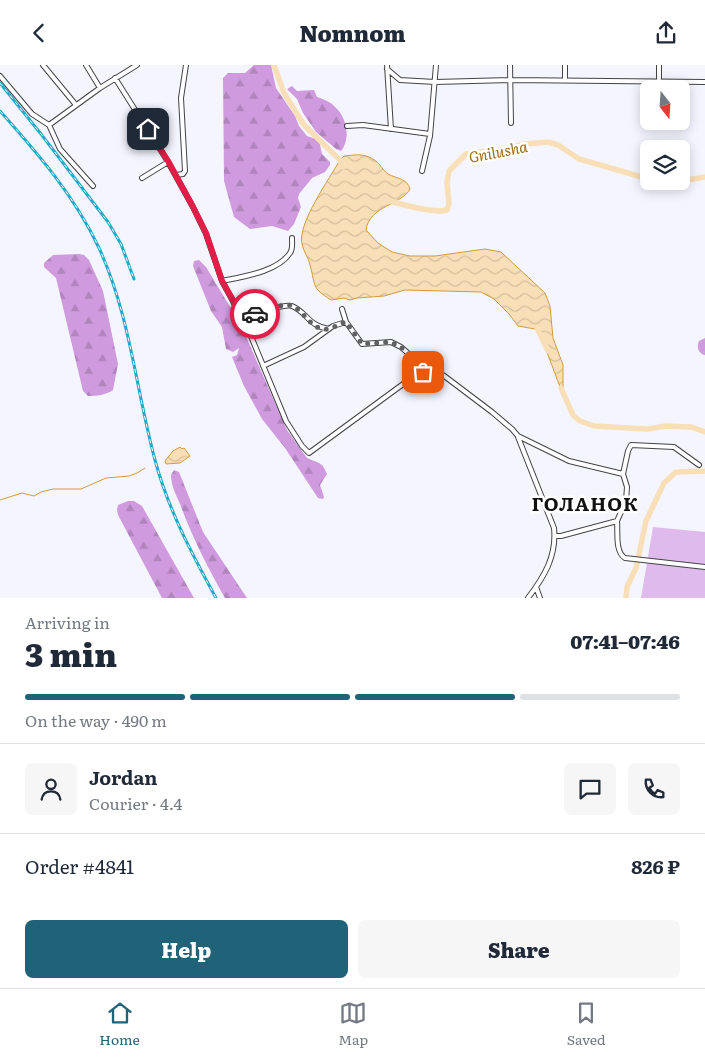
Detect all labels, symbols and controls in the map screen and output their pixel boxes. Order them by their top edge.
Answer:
text: Nomnom [300,16,405,49]
icon: back [25,19,53,47]
icon: share [652,19,680,47]
north arrow [640,80,690,130]
map controls [640,80,690,190]
pin [127,108,169,150]
icon: home [134,115,162,143]
water label: Gnilusha [467,134,530,168]
button: layers [640,140,690,190]
courier [230,289,280,339]
icon: car [241,300,269,328]
pin [402,351,444,393]
icon: bag [409,358,437,386]
district label: ГОЛАНОК [531,489,639,517]
text: Arriving in [25,610,110,634]
text: 07:41–07:46 [570,627,680,655]
text: 3 min [25,629,117,677]
text: On the way · 490 m [25,708,167,732]
button: person [25,763,77,815]
text: Jordan [89,763,158,791]
button: chat [564,763,616,815]
button: phone [628,763,680,815]
text: Courier · 4.4 [89,791,182,815]
text: Order #4841 [25,852,134,880]
text: 826 ₽ [631,852,680,880]
button: Help [25,920,348,978]
button: Share [358,920,680,978]
tab: Home [99,999,140,1049]
tab: Map [338,999,368,1049]
tab: Saved [567,999,606,1049]

